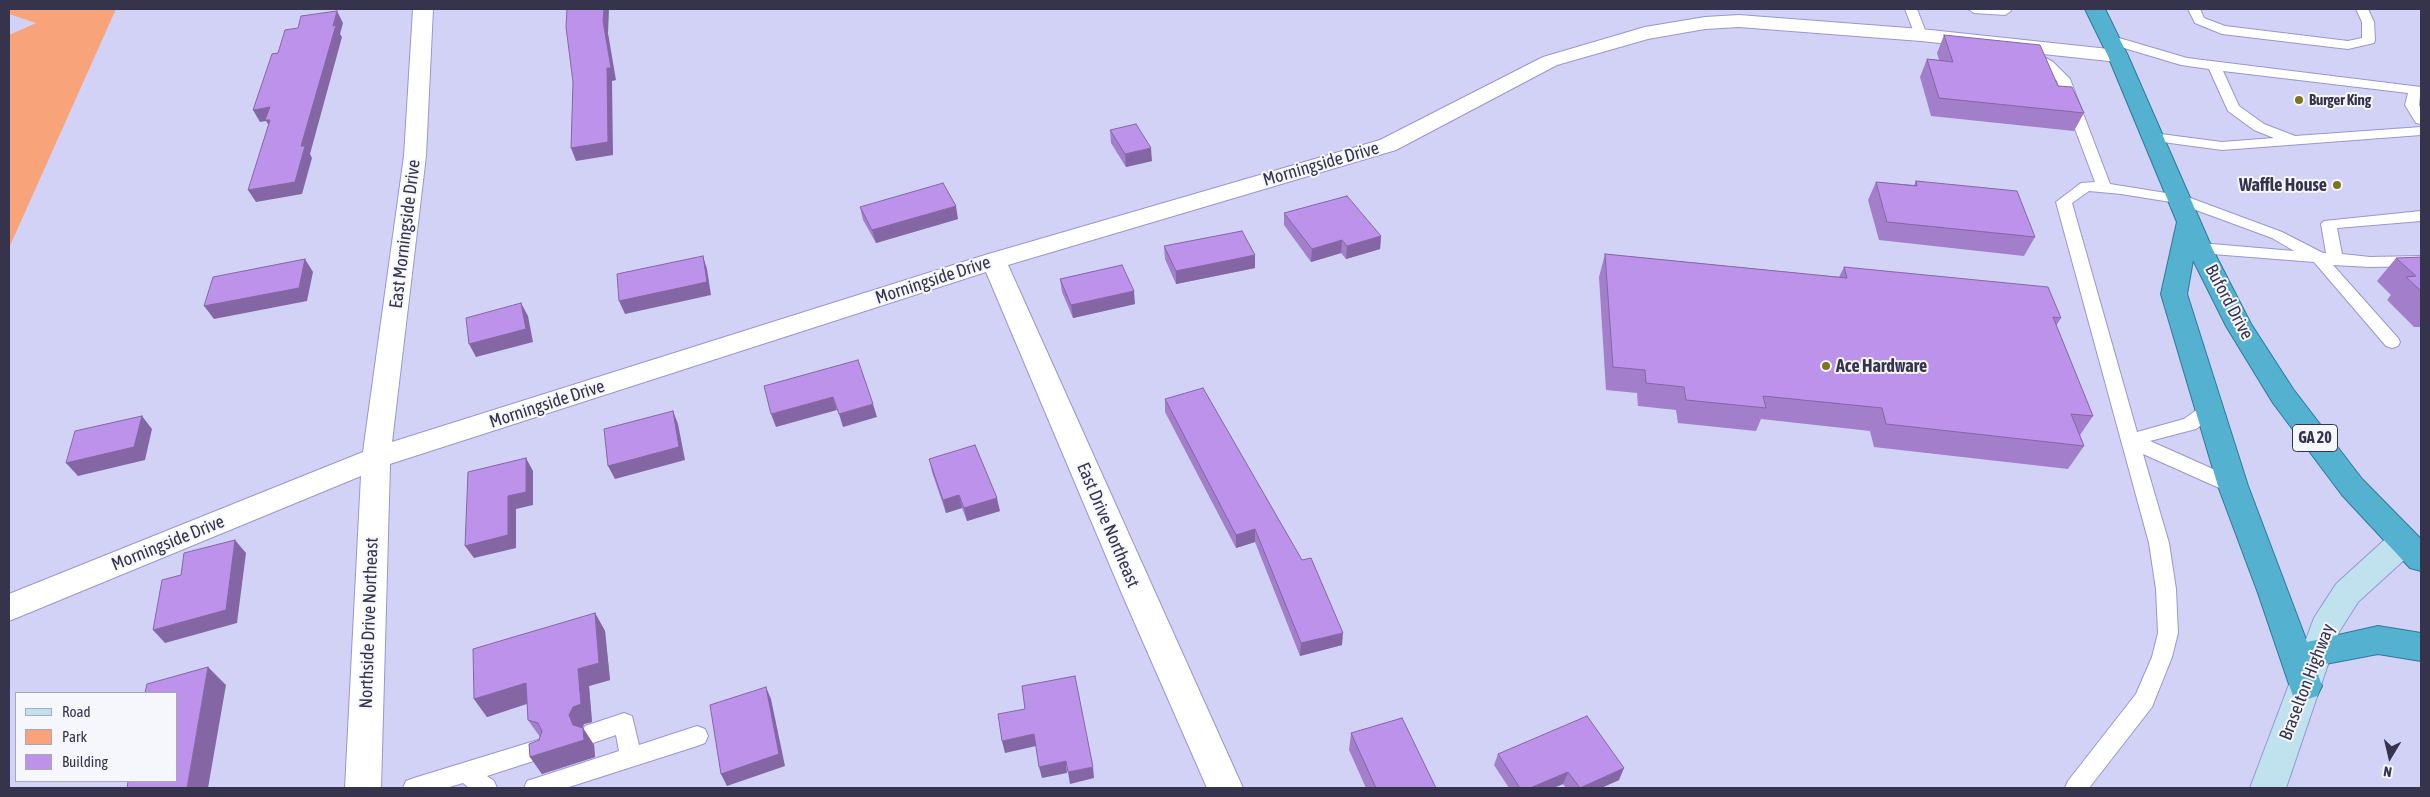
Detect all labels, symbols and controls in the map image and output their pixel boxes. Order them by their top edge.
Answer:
place label: Burger King [2309,91,2371,109]
marker: Burger King [2293,94,2305,106]
street label: Morningside Drive [1260,137,1382,191]
street label: East Morningside Drive [385,158,425,310]
place label: Waffle House [2239,174,2327,196]
marker: Waffle House [2331,179,2343,191]
street label: Morningside Drive [873,251,993,309]
street label: Buford Drive [2200,261,2258,343]
place label: Ace Hardware [1836,355,1927,377]
marker: Ace Hardware [1820,360,1832,372]
street label: Morningside Drive [487,375,607,433]
road number: GA 20 [2292,424,2338,452]
street label: East Drive Northeast [1072,459,1144,591]
street label: Morningside Drive [108,511,228,575]
street label: Northside Drive Northeast [355,537,383,709]
street label: Braselton Highway [2275,621,2339,743]
legend [15,692,178,782]
text: Road [62,703,91,720]
text: Park [62,728,87,745]
north arrow [2365,732,2415,782]
text: Building [62,753,108,770]
text: N [2382,763,2393,780]

